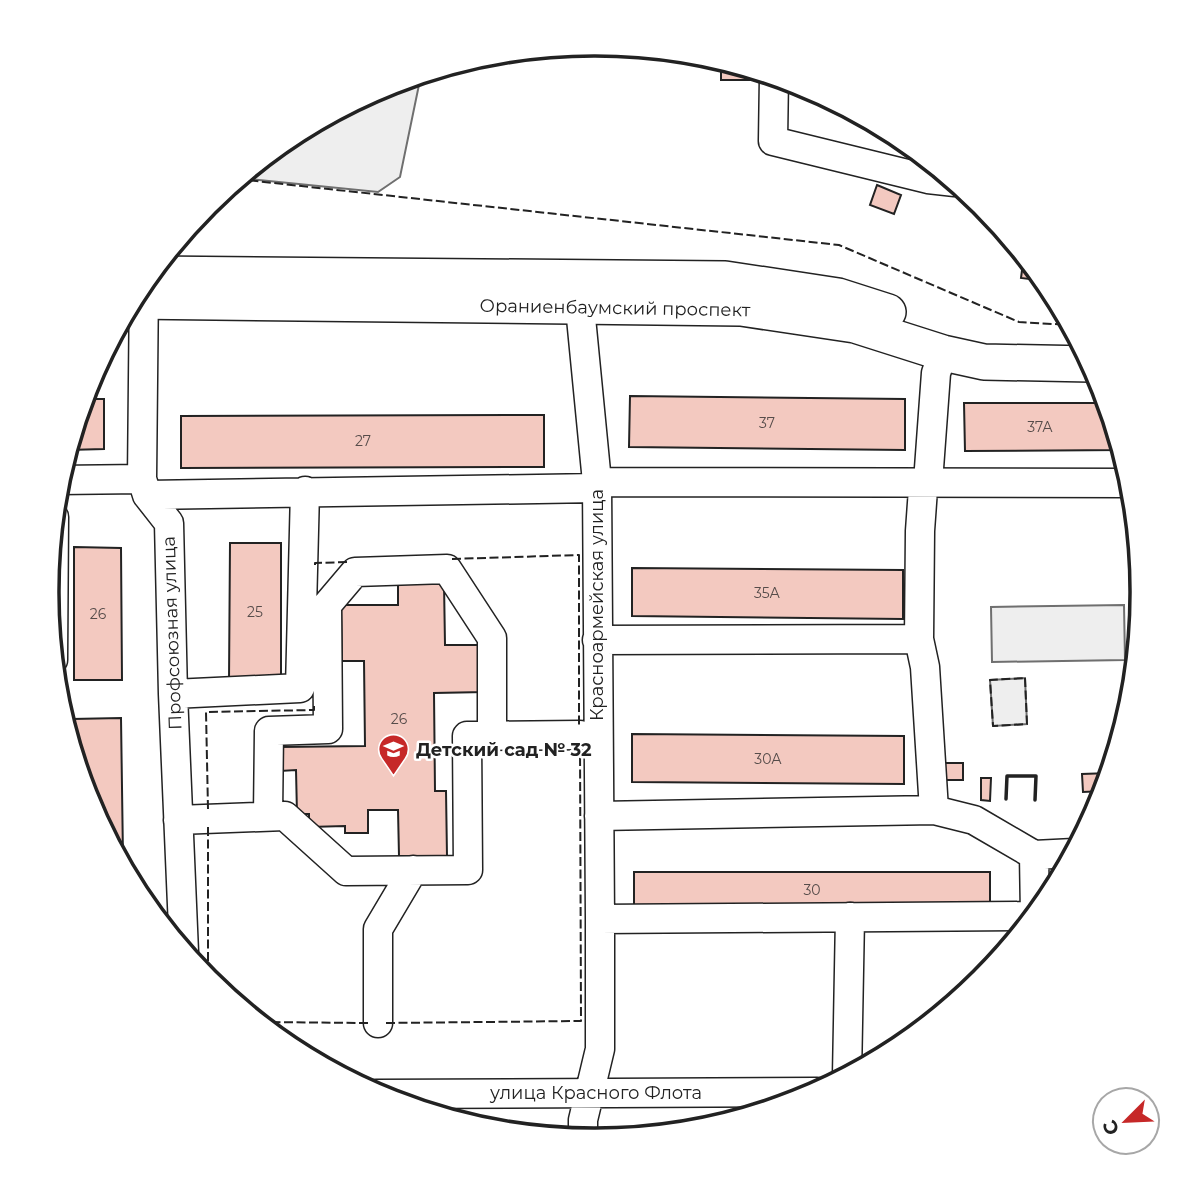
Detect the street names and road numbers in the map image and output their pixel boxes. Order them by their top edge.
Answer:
street label: Ораниенбаумский проспект [480,295,751,321]
street label: Красноармейская улица [586,489,608,721]
street label: Профсоюзная улица [158,536,186,730]
street label: улица Красного Флота [489,1082,702,1104]

